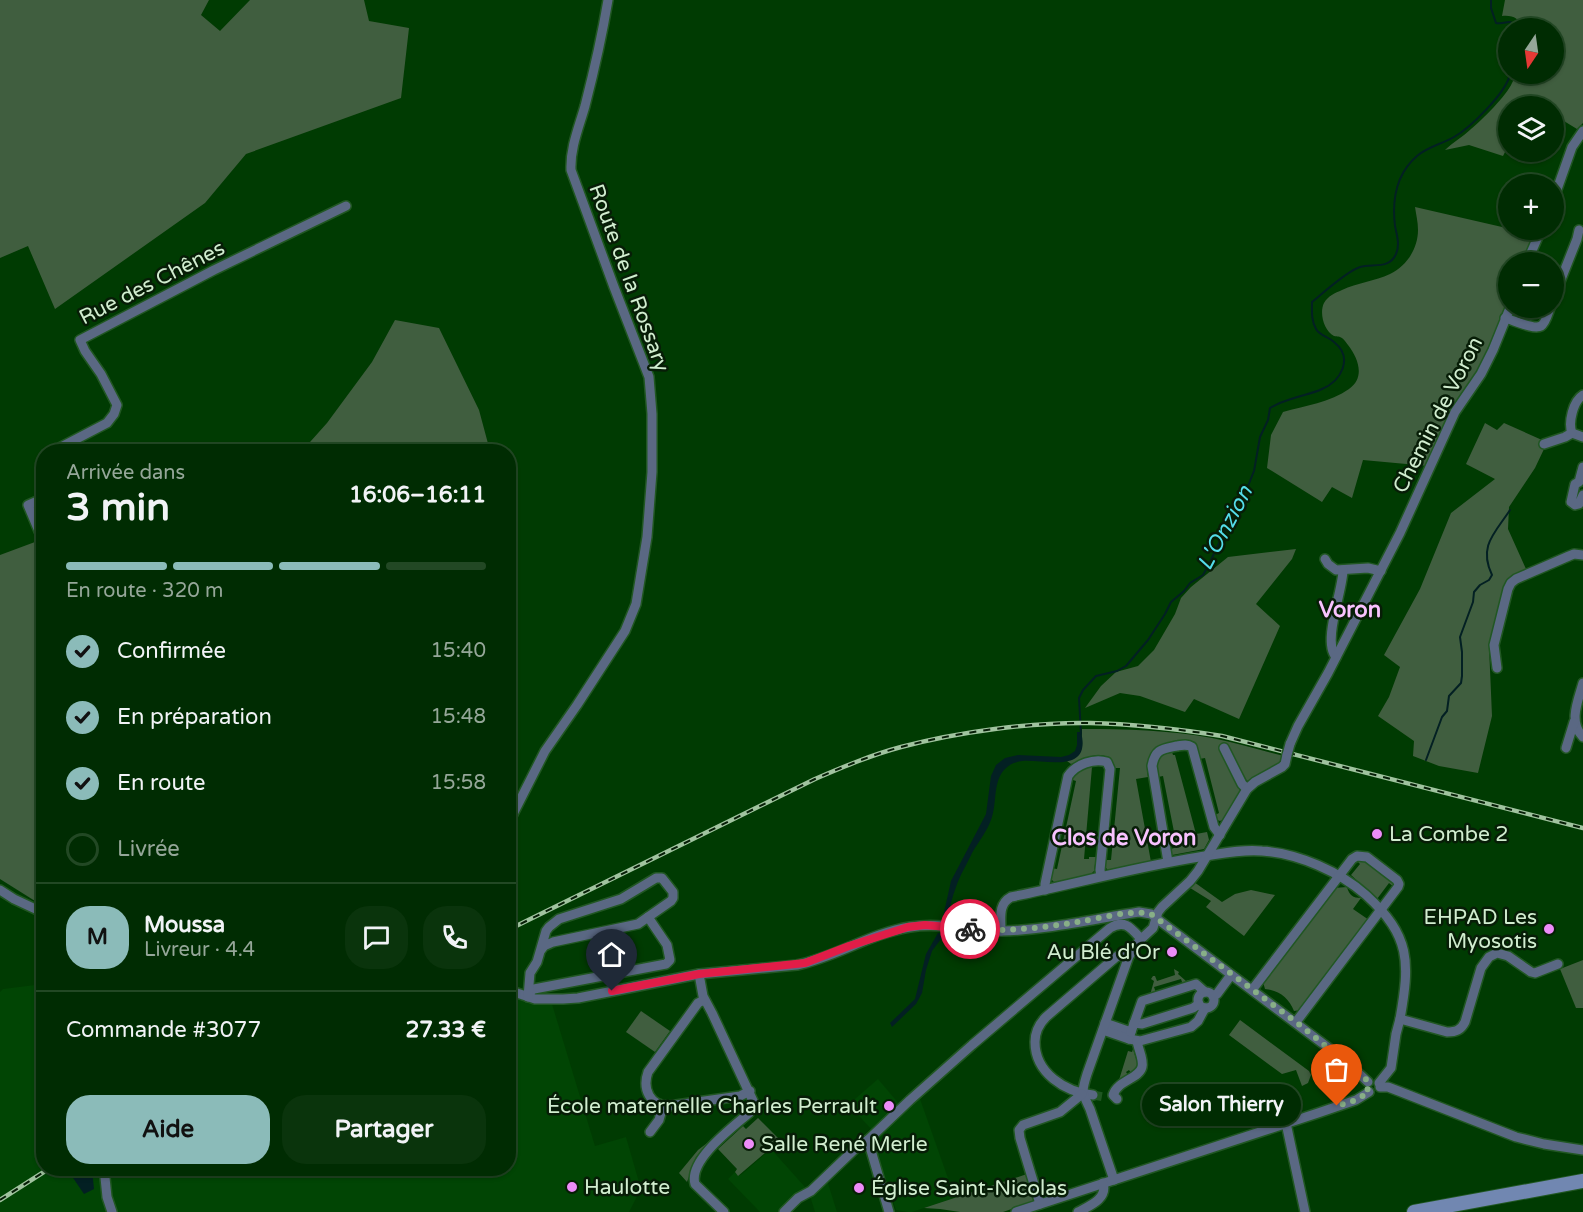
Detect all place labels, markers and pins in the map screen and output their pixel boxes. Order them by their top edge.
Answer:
place label: La Combe 2 [1389,822,1508,847]
marker: La Combe 2 [1370,827,1384,841]
place label: EHPAD Les Myosotis [1424,905,1537,954]
marker: EHPAD Les Myosotis [1542,922,1556,936]
pin [586,929,637,991]
place label: Au Blé d'Or [1047,940,1160,965]
marker: Au Blé d'Or [1165,945,1179,959]
pin [1311,1044,1362,1106]
callout: Salon Thierry [1142,1085,1301,1127]
place label: École maternelle Charles Perrault [547,1094,877,1119]
marker: École maternelle Charles Perrault [882,1099,896,1113]
place label: Salle René Merle [761,1132,928,1157]
marker: Salle René Merle [742,1137,756,1151]
place label: Haulotte [584,1175,670,1200]
place label: Église Saint-Nicolas [871,1176,1067,1201]
marker: Haulotte [565,1180,579,1194]
marker: Église Saint-Nicolas [852,1181,866,1195]

